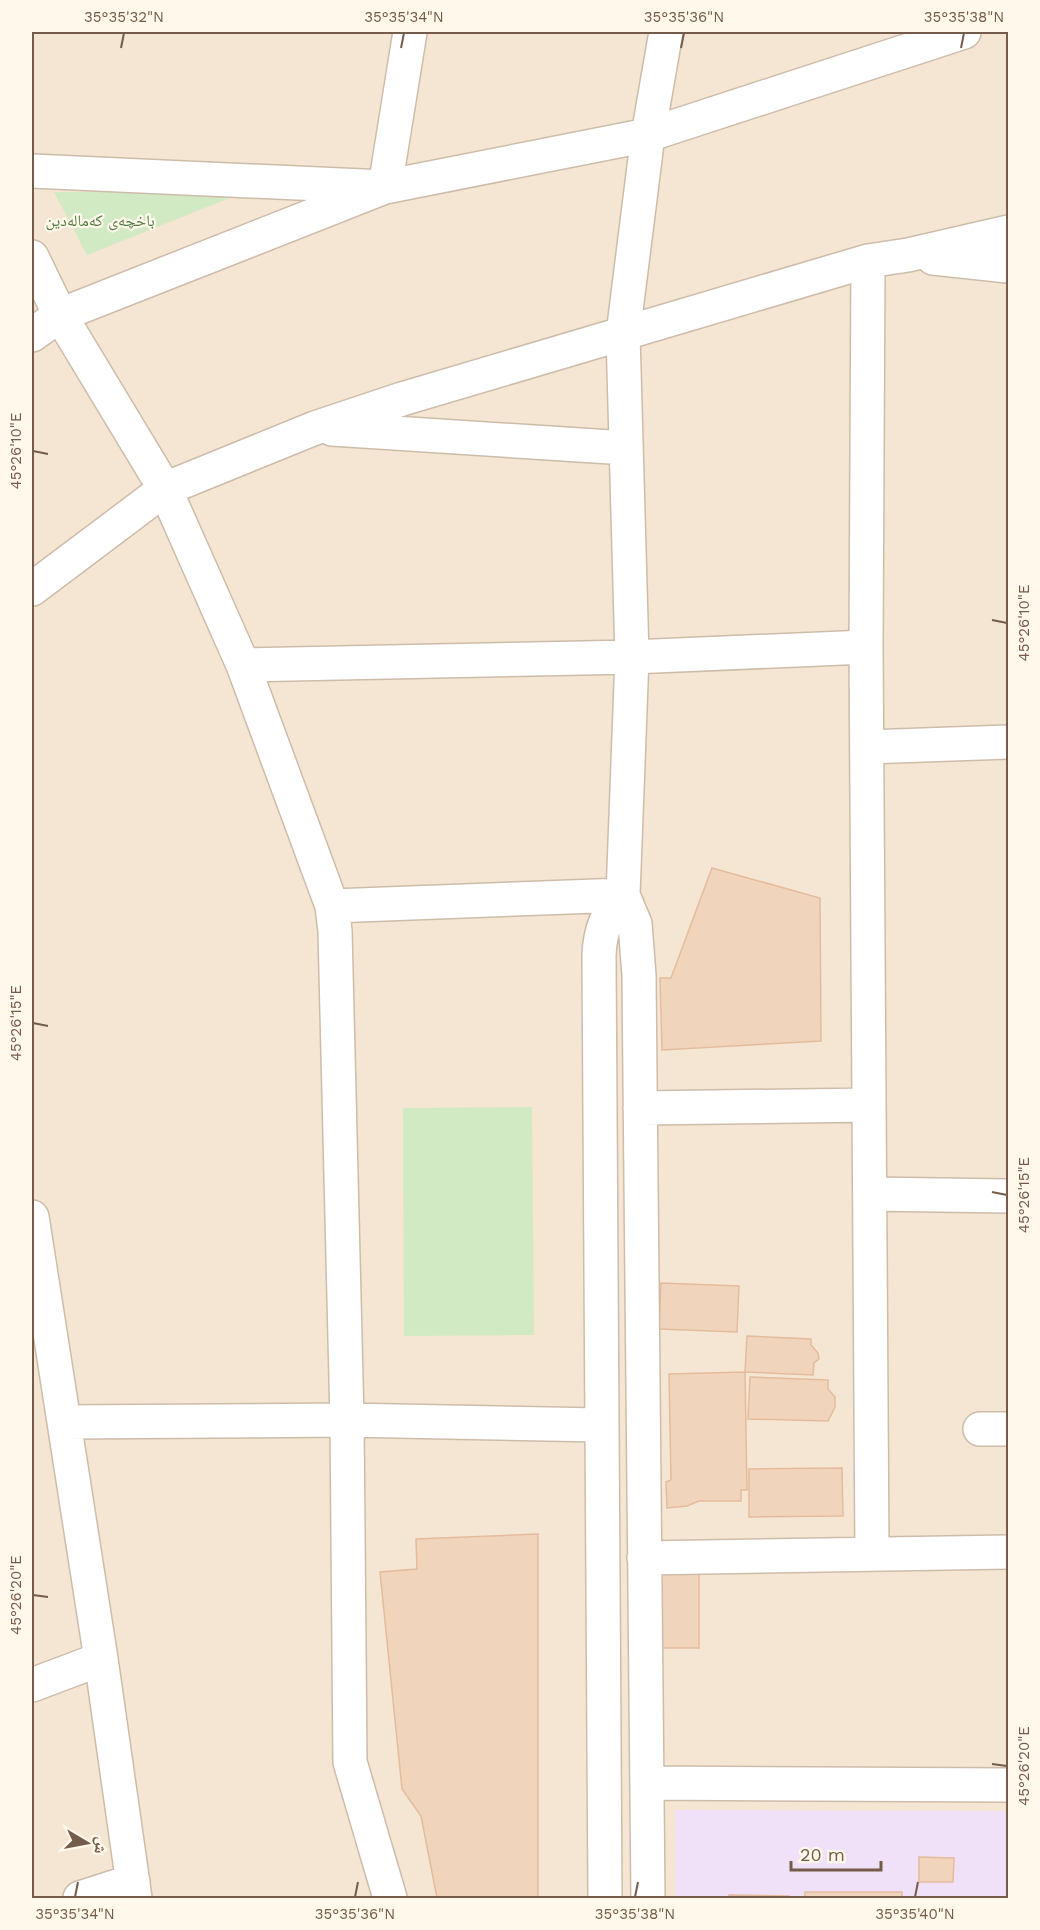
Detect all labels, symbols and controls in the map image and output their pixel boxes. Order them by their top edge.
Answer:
text: 35°35'32"N [84,8,164,26]
text: 35°35'34"N [364,8,444,26]
text: 35°35'36"N [644,8,724,26]
text: 35°35'38"N [924,8,1004,26]
park label: باخچەی کەمالەدین [45,211,155,231]
text: 45°26'10"E [7,413,25,489]
text: 45°26'10"E [1015,585,1033,661]
text: 45°26'15"E [7,985,25,1061]
text: 45°26'15"E [1015,1157,1033,1233]
text: 45°26'20"E [7,1555,25,1635]
text: 45°26'20"E [1015,1726,1033,1806]
north arrow [57,1813,117,1873]
scale bar [791,1834,881,1872]
text: ش [90,1836,112,1856]
text: 20 m [800,1844,845,1865]
text: 35°35'34"N [35,1905,115,1923]
text: 35°35'36"N [315,1905,395,1923]
text: 35°35'38"N [595,1905,675,1923]
text: 35°35'40"N [875,1905,955,1923]

